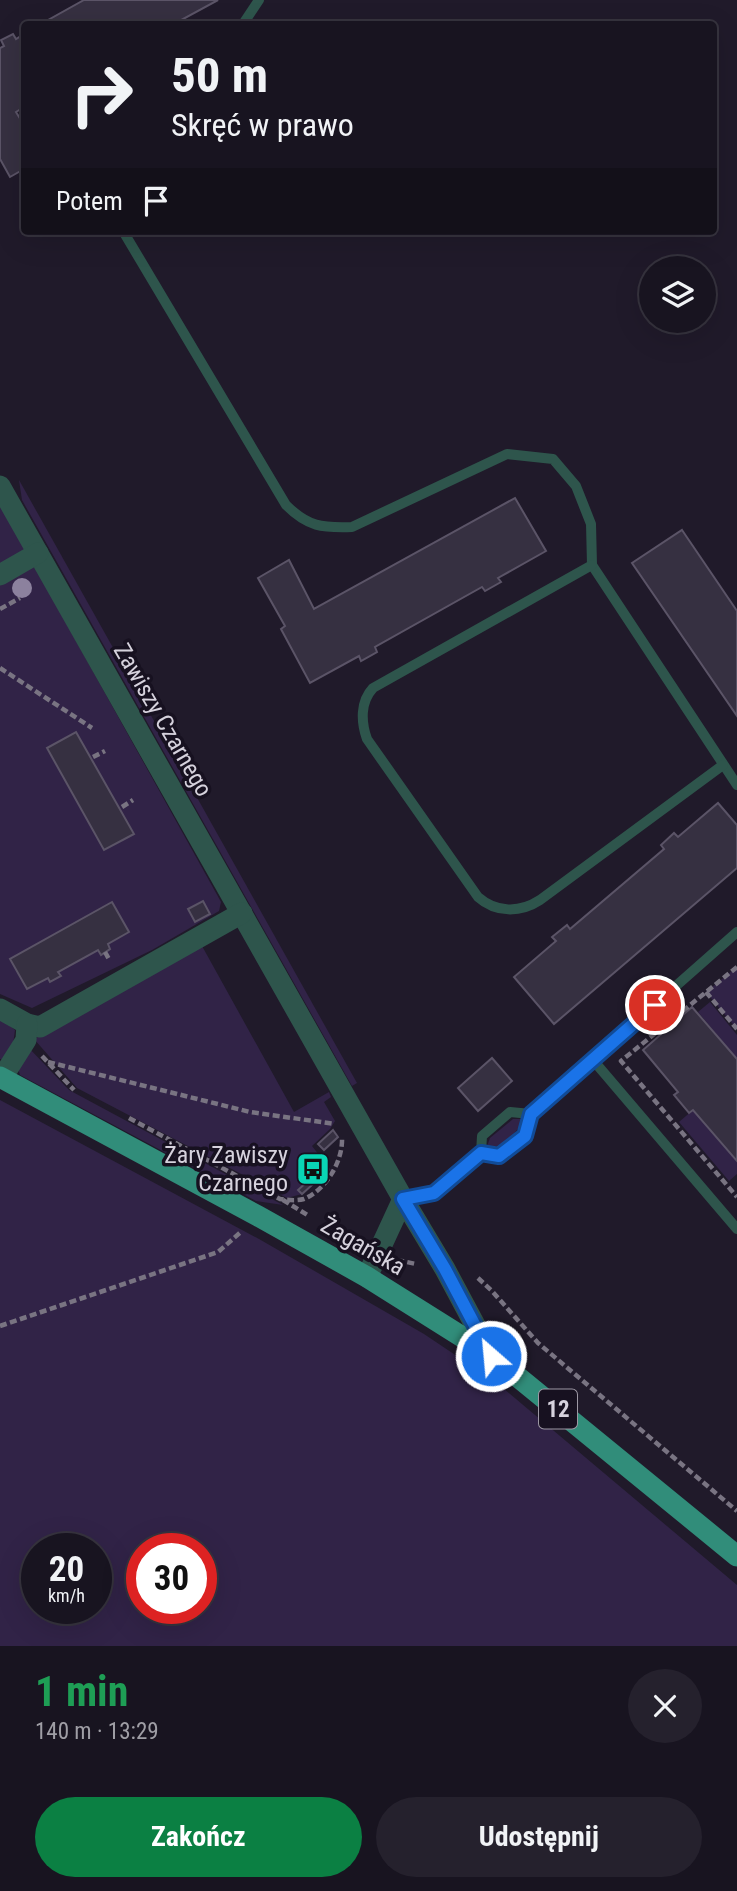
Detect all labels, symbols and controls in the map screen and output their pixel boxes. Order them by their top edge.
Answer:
text: 50 m [171,47,268,104]
icon: right [56,49,147,140]
text: Skręć w prawo [171,106,354,144]
icon: arrive [137,182,175,220]
text: Potem [56,186,123,216]
map controls [639,256,716,333]
button: layers [639,256,716,333]
street label: Zawiszy Czarnego [108,639,218,801]
pin [625,975,685,1035]
icon: arrive [636,986,674,1024]
place label: Żary Zawiszy Czarnego [164,1141,288,1197]
bus stop icon: Żary Zawiszy Czarnego [294,1150,332,1188]
street label: Żagańska [316,1211,410,1281]
position arrow [454,1319,528,1393]
road number: 12 [539,1390,577,1428]
speed limit sign: 30 [126,1533,217,1624]
text: 20 [49,1549,84,1590]
text: km/h [48,1585,85,1606]
text: 1 min [35,1667,128,1716]
button: close [628,1669,702,1743]
text: 140 m · 13:29 [35,1718,159,1745]
button: Zakończ [35,1797,362,1877]
button: Udostępnij [376,1797,702,1877]

